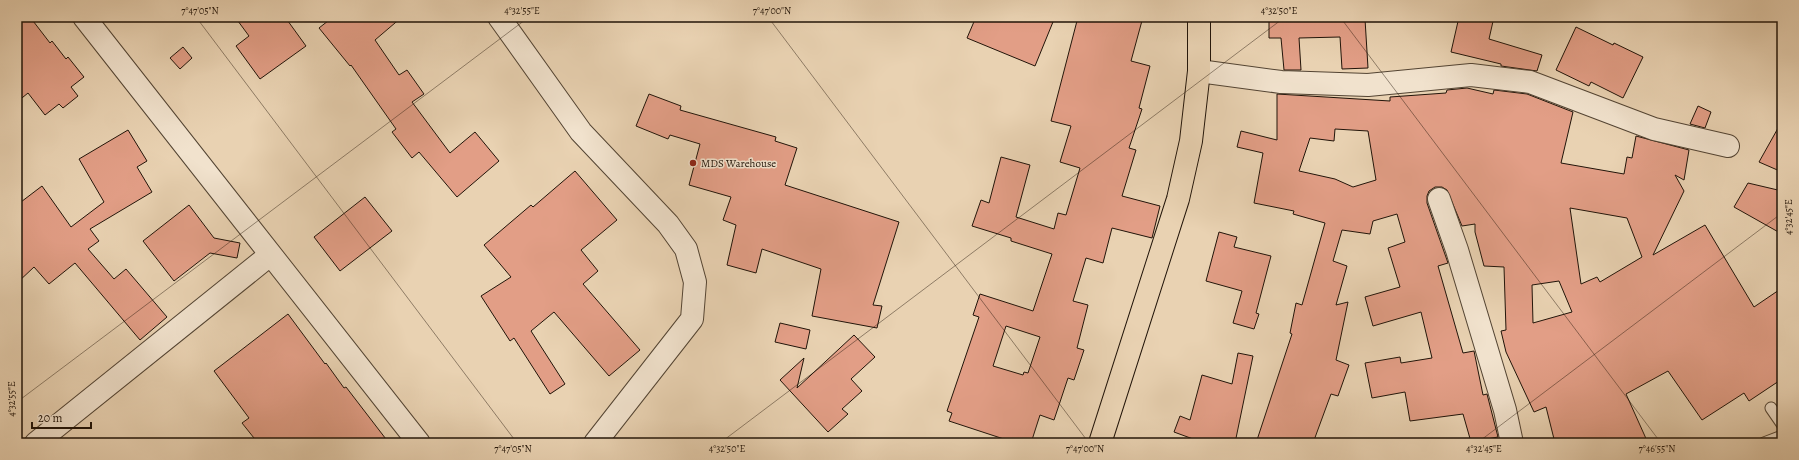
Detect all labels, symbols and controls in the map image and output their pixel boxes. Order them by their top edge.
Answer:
text: 7°47'05"N [181,4,219,17]
text: 4°32'55"E [504,4,540,17]
text: 7°47'00"N [753,4,791,17]
text: 4°32'50"E [1261,4,1297,17]
place label: MDS Warehouse [701,156,776,171]
marker: MDS Warehouse [688,158,698,168]
text: 4°32'45"E [1782,199,1795,235]
text: 4°32'55"E [5,381,18,417]
scale bar [32,404,91,430]
text: 20 m [38,410,62,426]
text: 7°47'05"N [494,442,532,455]
text: 4°32'50"E [709,442,745,455]
text: 7°47'00"N [1066,442,1104,455]
text: 4°32'45"E [1466,442,1502,455]
text: 7°46'55"N [1639,442,1675,455]

